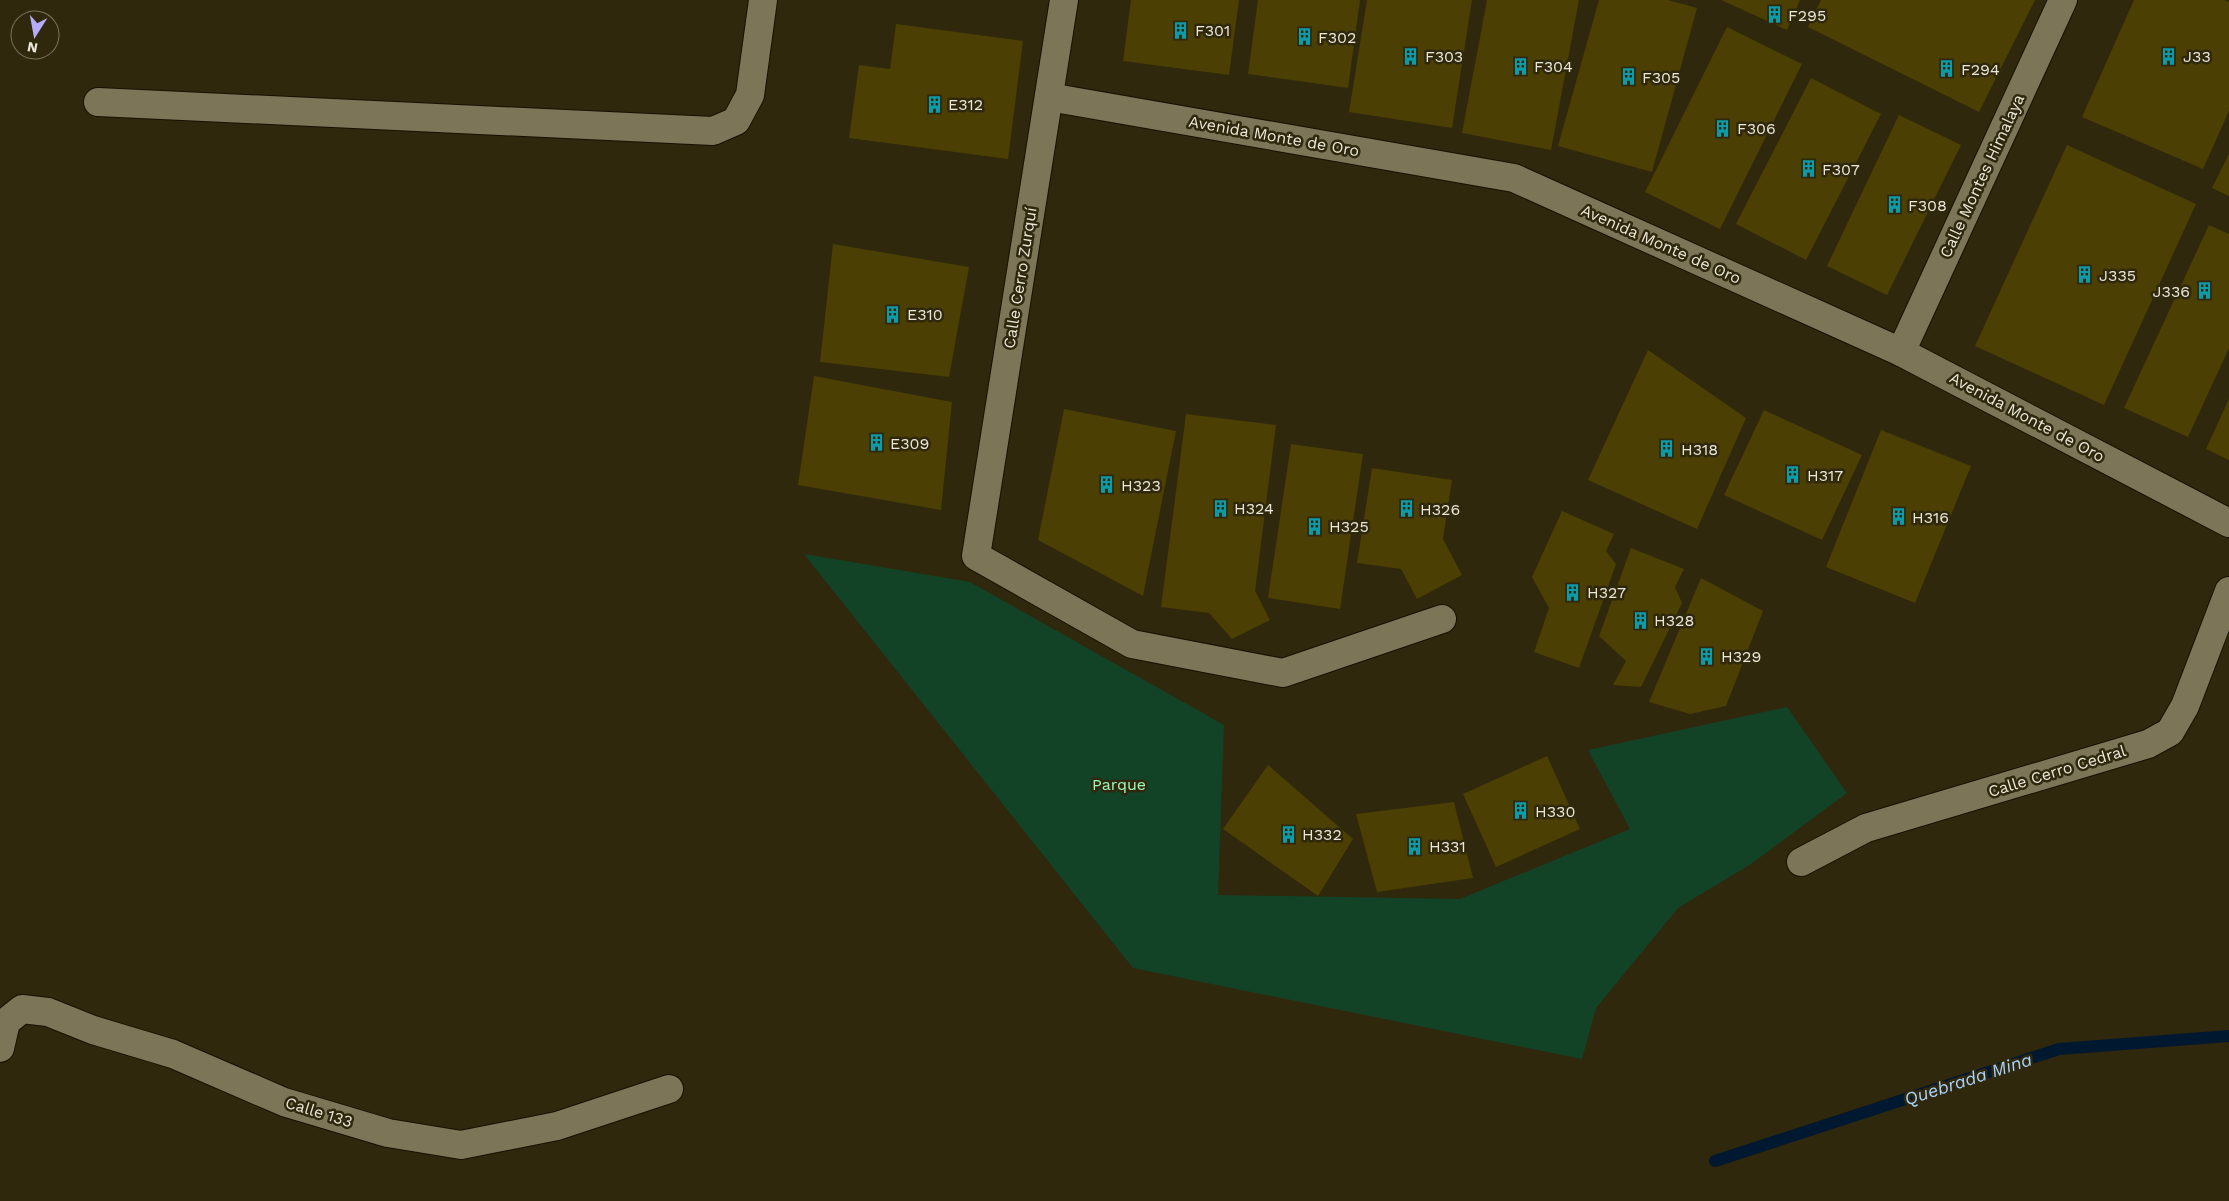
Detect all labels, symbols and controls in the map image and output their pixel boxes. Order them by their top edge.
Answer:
building icon: F295 [1764,5,1784,25]
place label: F295 [1788,6,1826,25]
north arrow [10,10,60,60]
building icon: F301 [1171,20,1191,40]
place label: F301 [1195,21,1230,40]
building icon: F302 [1294,27,1314,47]
place label: F302 [1318,28,1356,47]
text: N [26,39,39,57]
building icon: F303 [1401,46,1421,66]
building icon: J33 [2159,46,2179,66]
place label: F303 [1425,47,1463,66]
place label: J33 [2183,47,2211,66]
building icon: F304 [1510,56,1530,76]
place label: F304 [1534,57,1573,76]
building icon: F294 [1937,59,1957,79]
place label: F294 [1961,60,2000,79]
building icon: F305 [1618,67,1638,87]
place label: F305 [1642,68,1680,87]
street label: Calle Montes Himalaya [1936,91,2028,261]
building icon: E312 [924,94,944,114]
place label: E312 [948,95,983,114]
street label: Avenida Monte de Oro [1187,112,1361,160]
building icon: F306 [1713,118,1733,138]
place label: F306 [1737,119,1776,138]
building icon: F307 [1798,159,1818,179]
place label: F307 [1822,160,1860,179]
building icon: F308 [1884,195,1904,215]
place label: F308 [1908,196,1947,215]
street label: Avenida Monte de Oro [1578,200,1744,288]
street label: Calle Cerro Zurquí [999,206,1041,350]
building icon: J335 [2075,265,2095,285]
place label: J335 [2099,266,2136,285]
building icon: J336 [2194,281,2214,301]
place label: J336 [2153,282,2190,301]
building icon: E310 [883,304,903,324]
place label: E310 [907,305,943,324]
street label: Avenida Monte de Oro [1946,368,2108,466]
building icon: E309 [866,433,886,453]
place label: E309 [890,434,929,453]
building icon: H318 [1657,439,1677,459]
place label: H318 [1681,440,1718,459]
building icon: H317 [1783,465,1803,485]
place label: H317 [1807,466,1843,485]
building icon: H323 [1097,475,1117,495]
place label: H323 [1121,476,1161,495]
building icon: H324 [1210,498,1230,518]
place label: H324 [1234,499,1274,518]
building icon: H326 [1396,499,1416,519]
place label: H326 [1420,500,1460,519]
building icon: H316 [1888,507,1908,527]
place label: H316 [1912,508,1949,527]
building icon: H325 [1305,516,1325,536]
place label: H325 [1329,517,1369,536]
building icon: H327 [1563,582,1583,602]
place label: H327 [1587,583,1626,602]
building icon: H328 [1630,610,1650,630]
place label: H328 [1654,611,1694,630]
building icon: H329 [1697,646,1717,666]
place label: H329 [1721,647,1761,666]
street label: Calle Cerro Cedral [1986,741,2128,801]
park label: Parque [1092,775,1146,794]
building icon: H330 [1511,801,1531,821]
place label: H330 [1535,802,1575,821]
building icon: H332 [1278,824,1298,844]
place label: H332 [1302,825,1342,844]
building icon: H331 [1405,836,1425,856]
place label: H331 [1429,837,1466,856]
water label: Quebrada Mina [1901,1048,2035,1110]
street label: Calle 133 [283,1093,355,1131]

